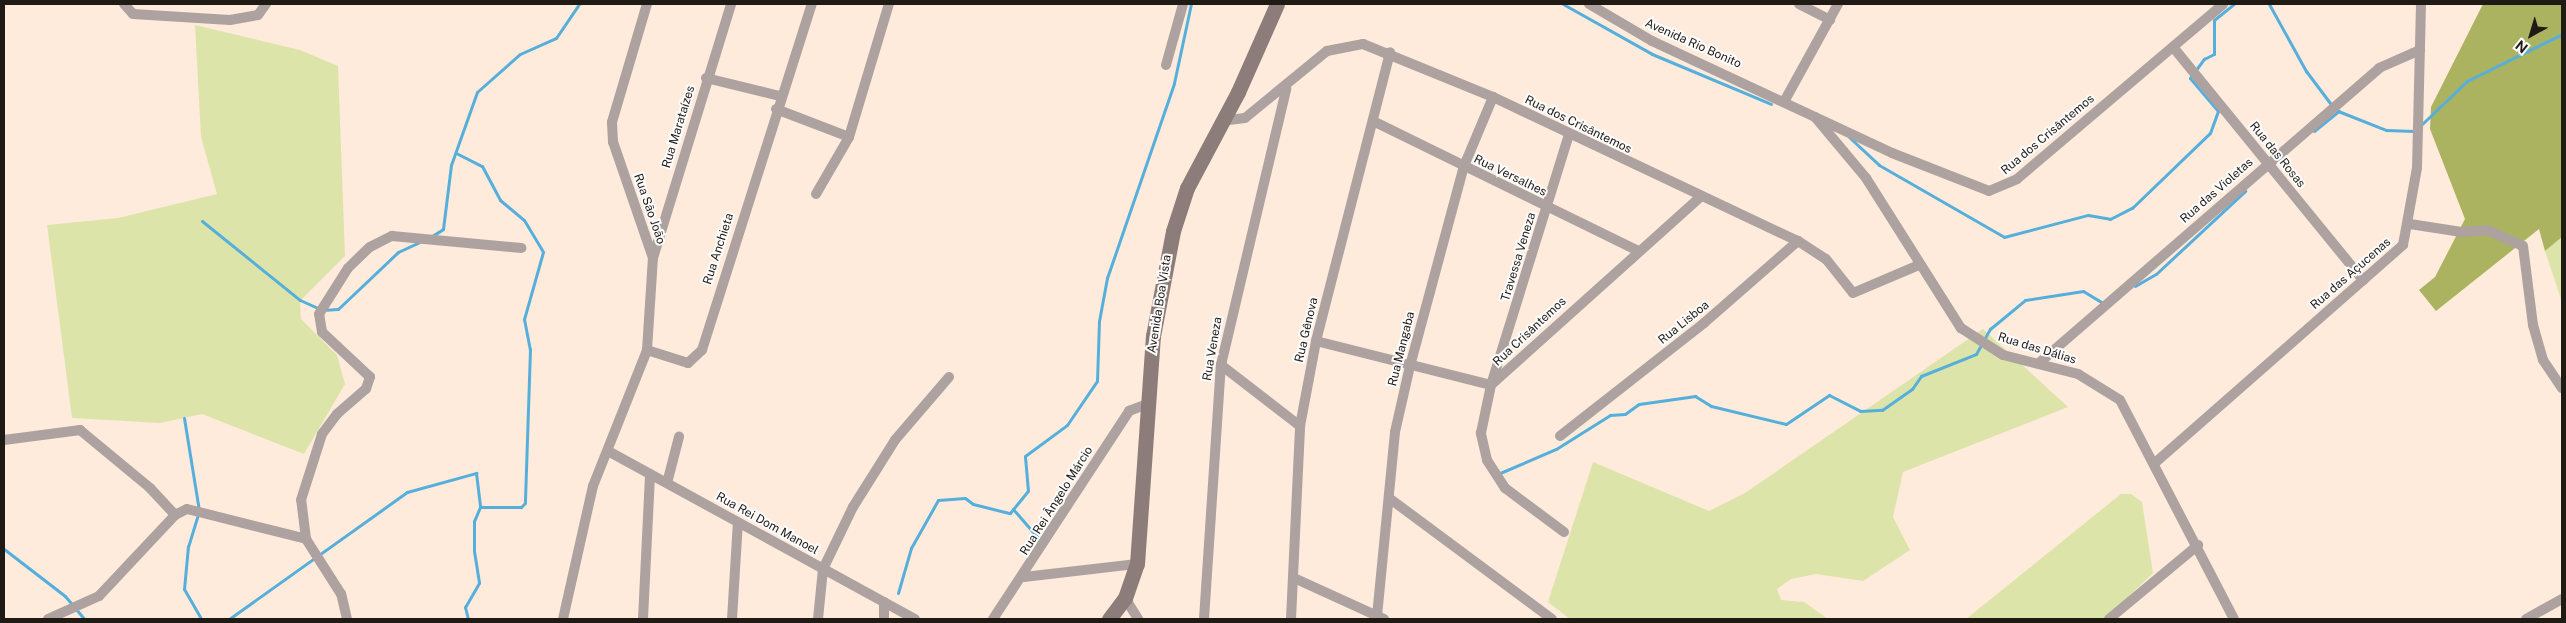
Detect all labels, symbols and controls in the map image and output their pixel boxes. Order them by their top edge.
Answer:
north arrow [2506,10,2556,60]
street label: Avenida Rio Bonito [1643,16,1743,72]
text: N [2512,37,2531,56]
street label: Rua Marataízes [660,84,698,170]
street label: Rua dos Crisântemos [1998,92,2098,178]
street label: Rua dos Crisântemos [1522,93,1634,157]
street label: Rua das Rosas [2246,119,2308,191]
street label: Rua Versalhes [1471,152,1549,200]
street label: Rua das Violetas [2177,155,2257,227]
street label: Rua São João [630,172,668,246]
street label: Travessa Veneza [1499,211,1539,303]
street label: Rua Anchieta [701,212,737,286]
street label: Rua das Açucenas [2308,235,2394,313]
street label: Avenida Boa Vista [1145,254,1175,354]
street label: Rua Crisântemos [1491,295,1569,369]
street label: Rua Gênova [1293,296,1321,364]
street label: Rua Lisboa [1656,298,1712,348]
street label: Rua Mangaba [1386,310,1418,388]
street label: Rua Veneza [1200,316,1226,382]
street label: Rua das Dálias [1996,330,2078,368]
street label: Rua Rei Ângelo Márcio [1018,444,1096,558]
street label: Rua Rei Dom Manoel [713,490,821,558]

